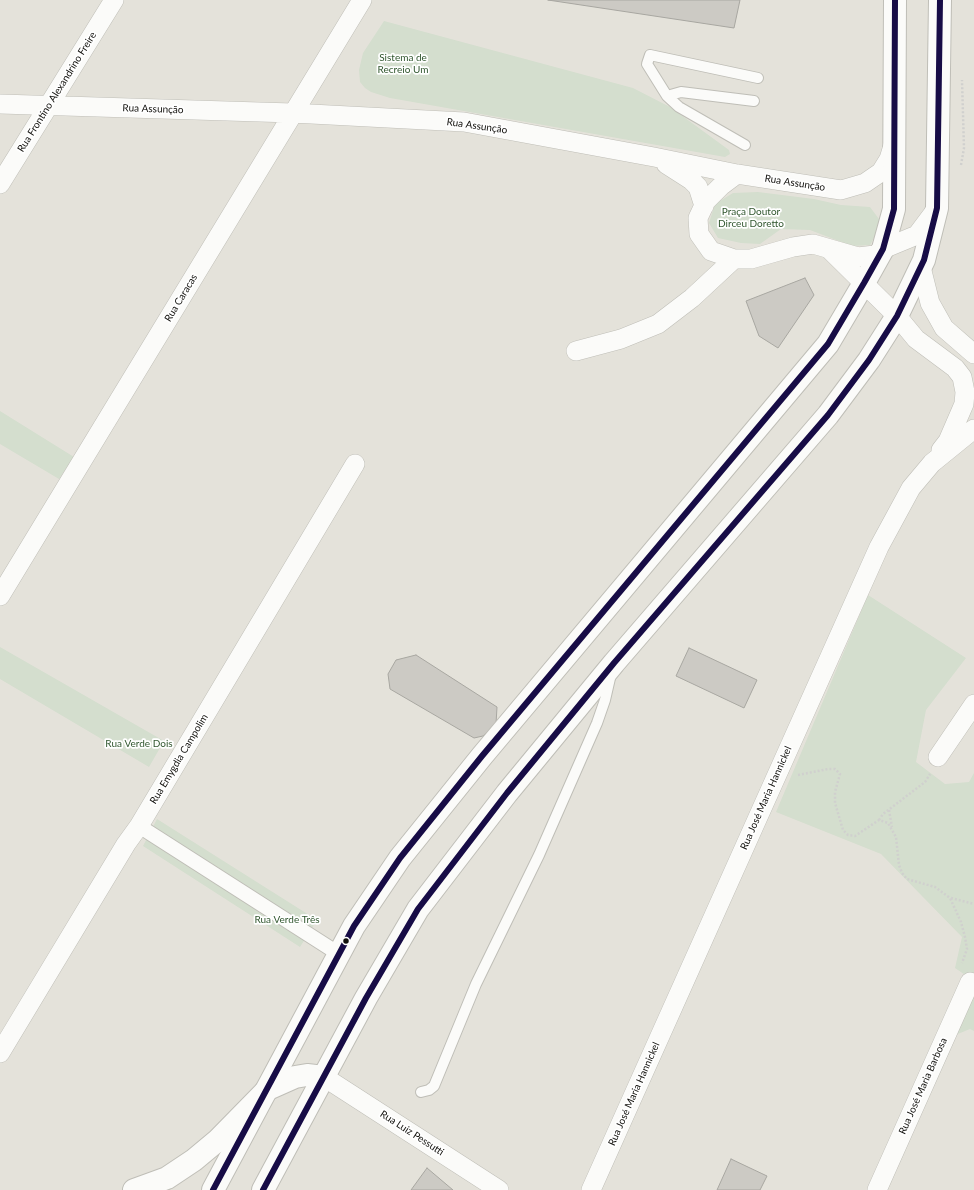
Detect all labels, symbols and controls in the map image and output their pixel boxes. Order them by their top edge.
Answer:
street label: Rua Frontino Alexandrino Freire [15,30,99,154]
park label: Sistema de Recreio Um [378,52,428,76]
street label: Rua Assunção [122,102,184,116]
street label: Rua Assunção [446,116,508,136]
street label: Rua Assunção [764,172,826,194]
park label: Praça Doutor Dirceu Doretto [718,206,784,230]
street label: Rua Caracas [162,272,200,324]
street label: Rua Emygdia Campolim [147,712,211,806]
park label: Rua Verde Dois [105,738,173,750]
street label: Rua José Maria Hannickel [738,744,794,852]
park label: Rua Verde Três [254,914,320,926]
unlabelled marker [341,936,351,946]
street label: Rua José Maria Barbosa [896,1036,950,1136]
street label: Rua José Maria Hannickel [606,1040,662,1148]
street label: Rua Luiz Pessutti [378,1108,446,1158]

